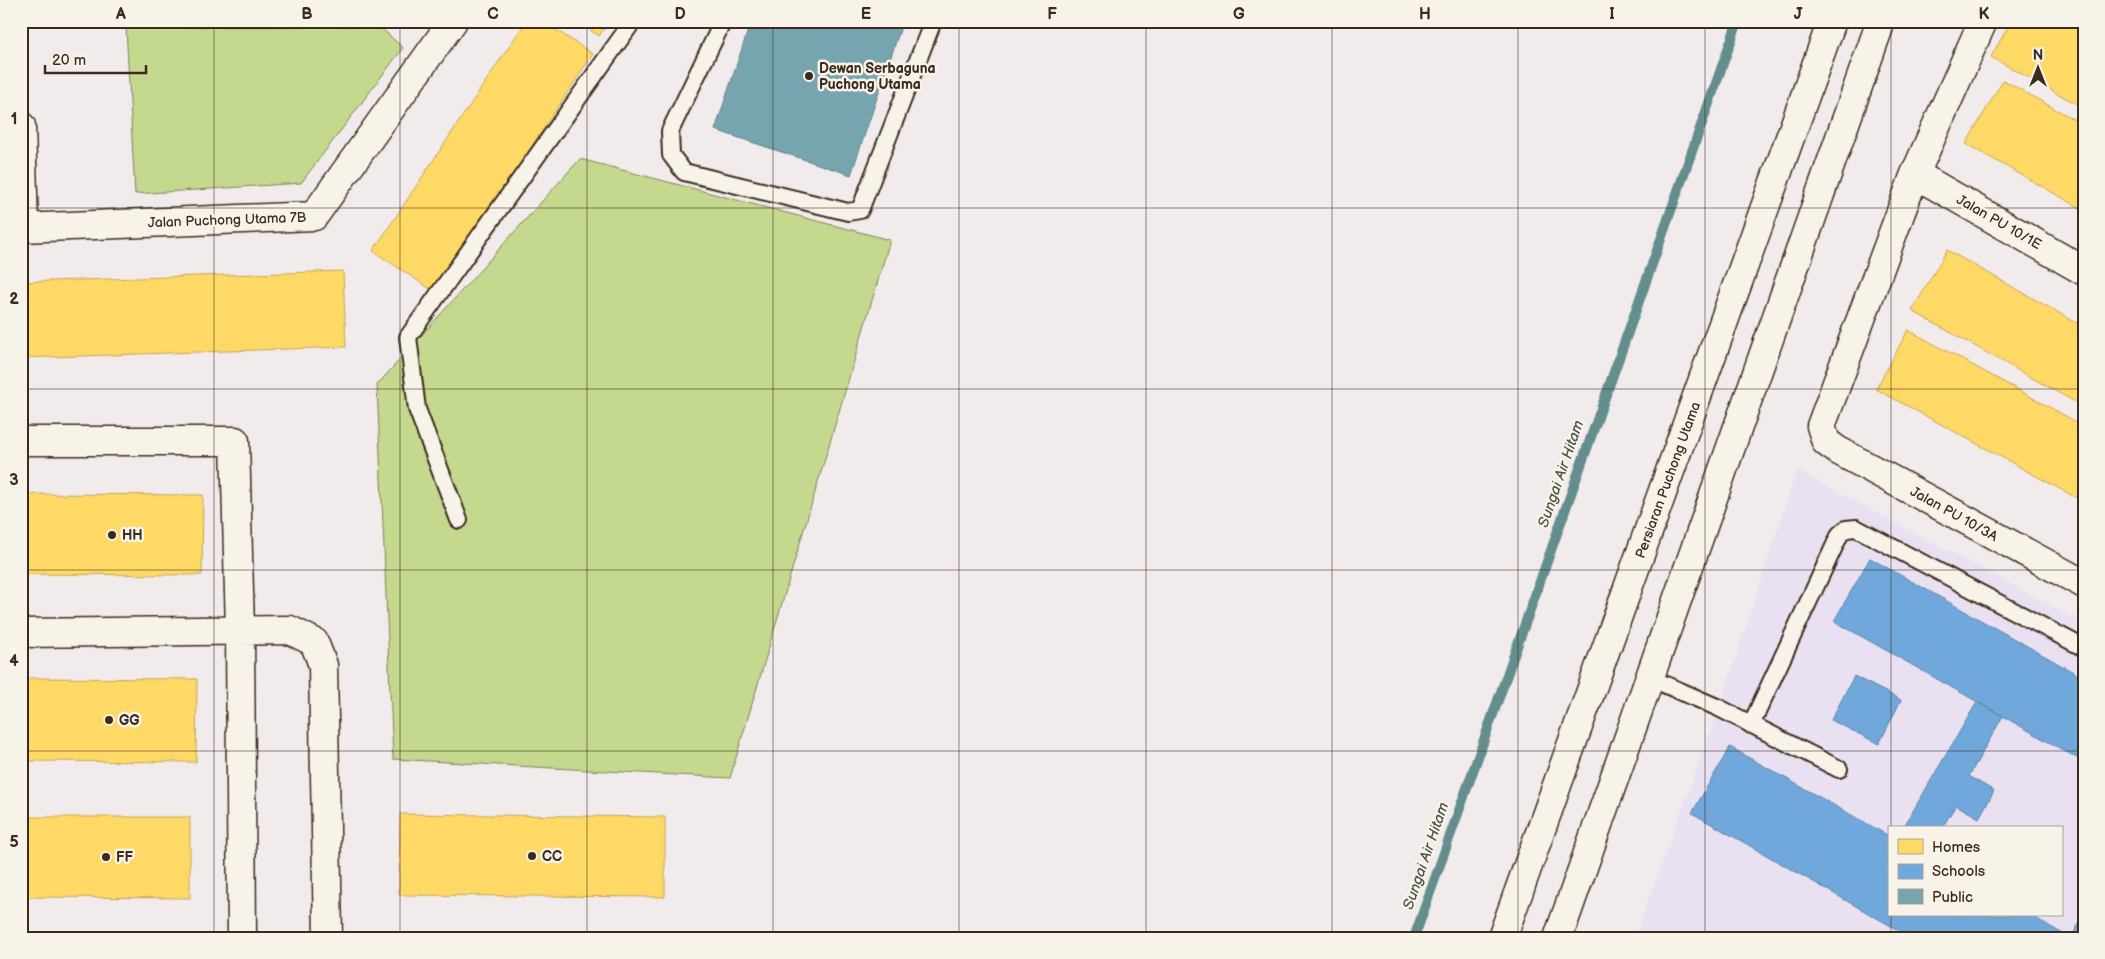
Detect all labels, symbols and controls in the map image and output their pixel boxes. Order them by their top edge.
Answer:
text: A [115,5,126,24]
text: B [301,5,313,24]
text: C [487,5,499,24]
text: D [674,5,686,24]
text: E [861,5,871,24]
text: F [1047,5,1057,24]
text: G [1233,5,1245,24]
text: H [1419,5,1431,24]
text: I [1609,5,1615,24]
text: J [1794,5,1803,24]
text: K [1979,5,1990,24]
scale bar [45,42,146,74]
north arrow [2012,42,2062,92]
text: N [2033,47,2043,64]
text: 20 m [52,51,86,70]
place label: Dewan Serbaguna Puchong Utama [819,60,936,93]
marker: Dewan Serbaguna Puchong Utama [803,70,815,82]
text: 1 [11,110,17,129]
street label: Jalan PU 10/1E [1954,191,2044,253]
street label: Jalan Puchong Utama 7B [147,209,307,231]
text: 2 [9,290,19,309]
street label: Persiaran Puchong Utama [1632,399,1704,561]
water label: Sungai Air Hitam [1534,418,1588,530]
text: 3 [9,471,19,490]
street label: Jalan PU 10/3A [1907,483,2001,545]
place label: HH [122,527,143,544]
marker: HH [106,529,118,541]
text: 4 [9,652,19,671]
place label: GG [119,712,140,729]
marker: GG [103,714,115,726]
water label: Sungai Air Hitam [1399,800,1453,912]
legend [1888,826,2062,916]
text: 5 [9,833,19,852]
text: Homes [1932,838,1981,857]
place label: CC [542,848,562,865]
place label: FF [116,849,133,866]
marker: CC [526,850,538,862]
marker: FF [100,851,112,863]
text: Schools [1932,862,1986,881]
text: Public [1932,888,1973,907]

